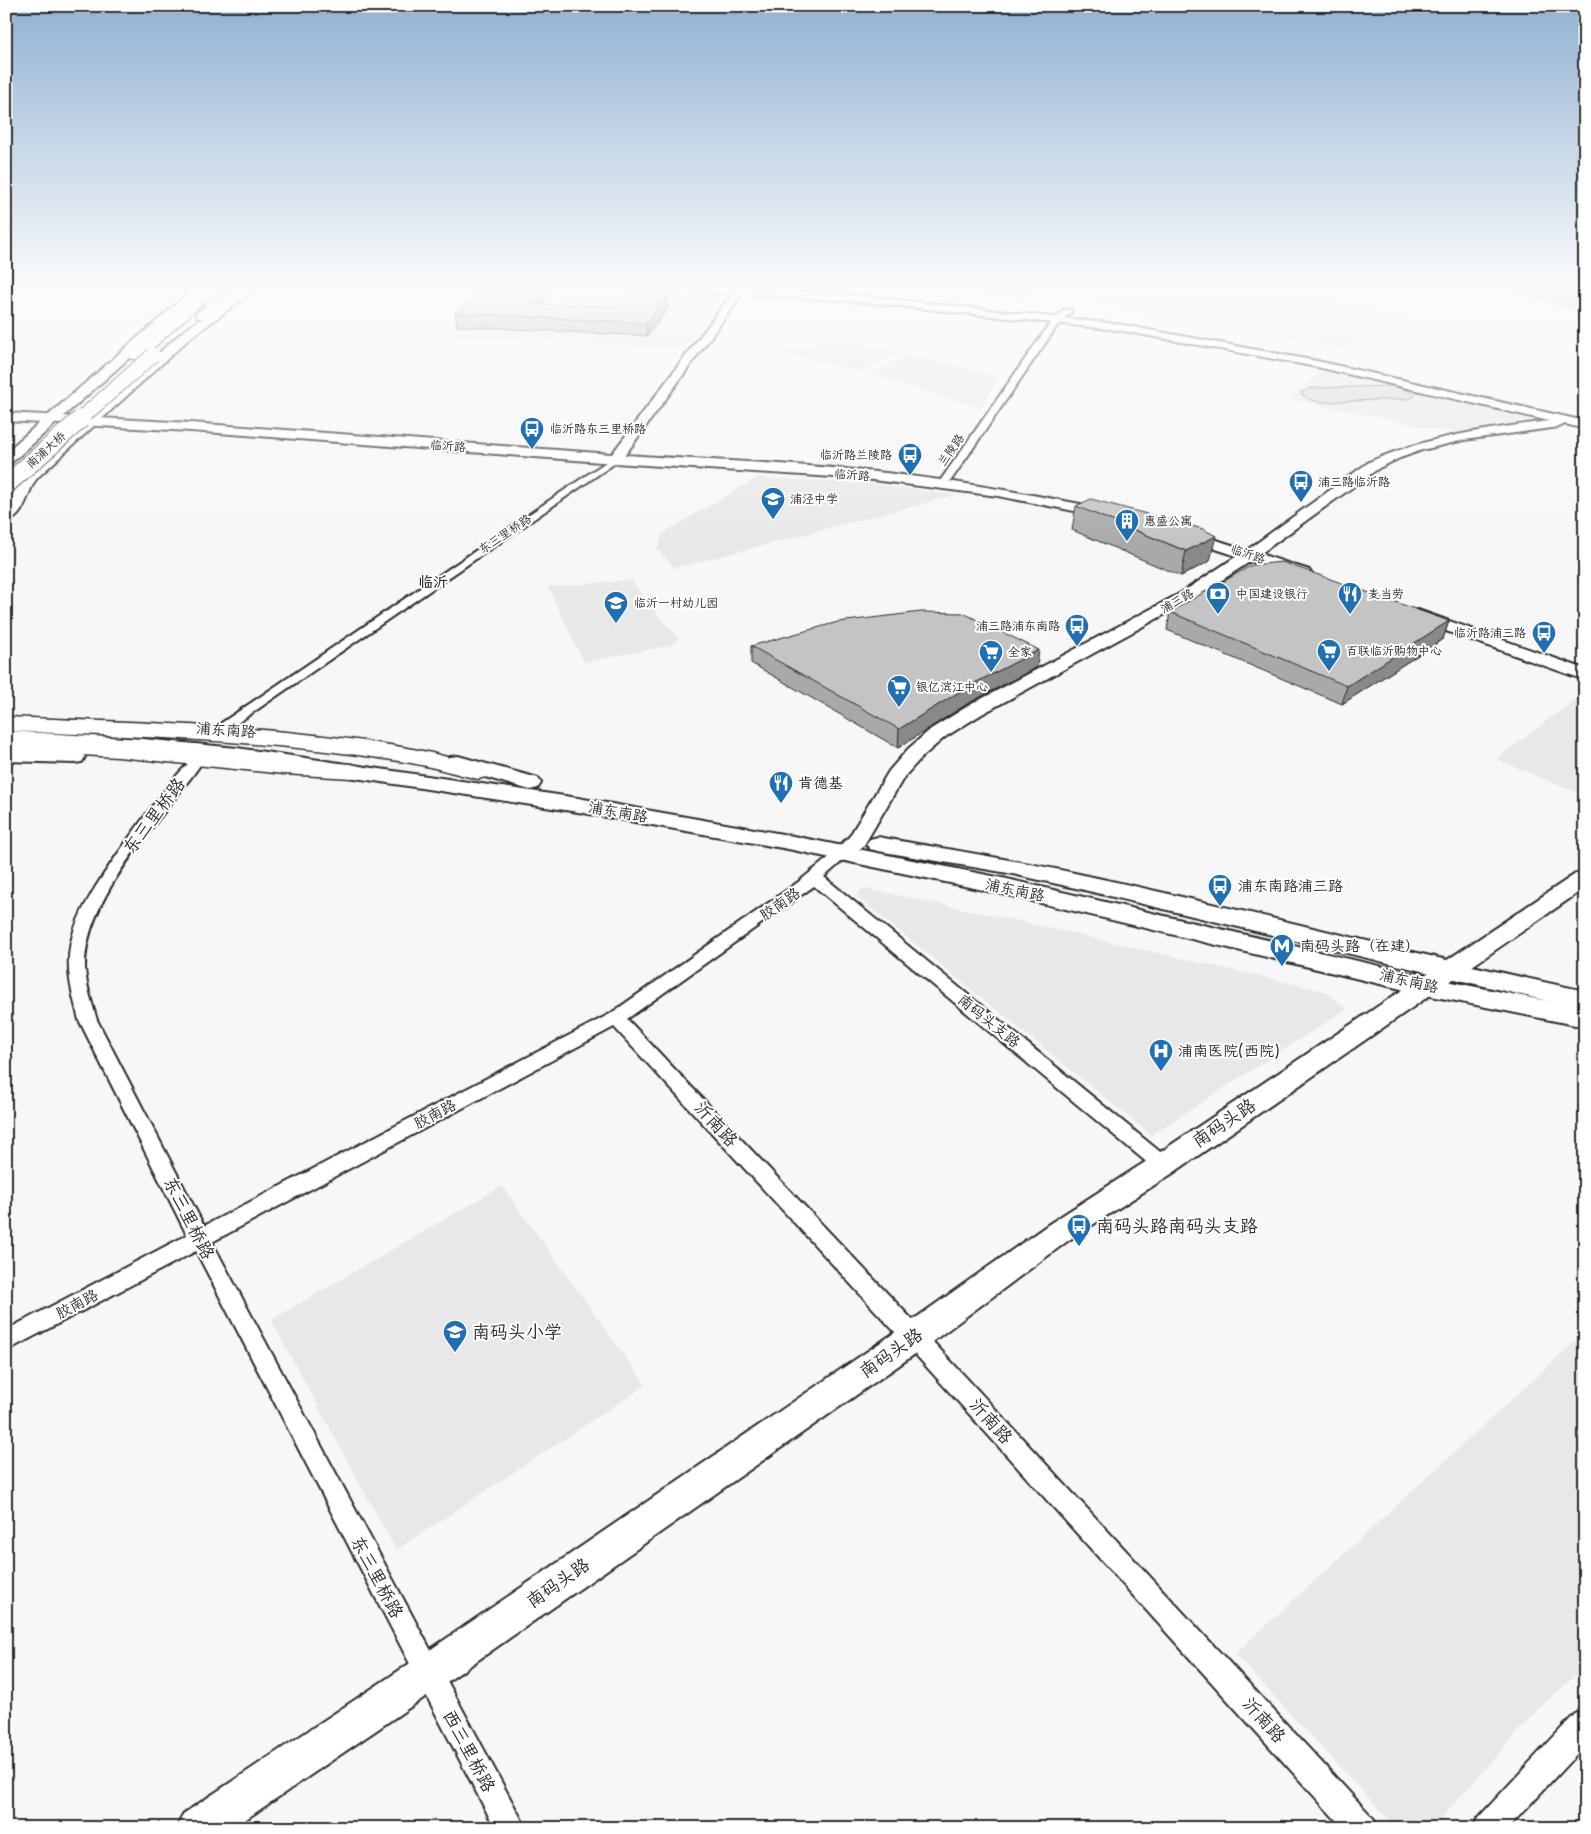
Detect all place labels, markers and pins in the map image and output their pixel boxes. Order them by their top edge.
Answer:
bus stop icon: 临沂路东三里桥路 [519,416,545,450]
place label: 临沂路东三里桥路 [550,419,646,437]
bus stop icon: 临沂路兰陵路 [897,442,923,476]
place label: 临沂路兰陵路 [820,445,892,463]
bus stop icon: 浦三路临沂路 [1288,469,1314,503]
place label: 浦三路临沂路 [1318,472,1390,490]
school or university icon: 浦泾中学 [760,486,786,520]
place label: 浦泾中学 [790,489,838,507]
building icon: 惠盛公寓 [1114,508,1140,542]
place label: 惠盛公寓 [1144,511,1192,529]
bank icon: 中国建设银行 [1205,581,1231,615]
restaurant icon: 麦当劳 [1337,581,1363,615]
place label: 中国建设银行 [1236,584,1308,602]
place label: 麦当劳 [1368,584,1404,602]
school or university icon: 临沂一村幼儿园 [603,590,629,624]
place label: 临沂一村幼儿园 [634,593,718,611]
bus stop icon: 浦三路浦东南路 [1064,613,1090,647]
place label: 浦三路浦东南路 [976,616,1060,634]
bus stop icon: 临沂路浦三路 [1531,620,1557,654]
place label: 临沂路浦三路 [1454,623,1526,641]
supermarket icon: 百联临沂购物中心 [1316,638,1342,672]
supermarket icon: 全家 [978,639,1004,673]
place label: 百联临沂购物中心 [1346,641,1442,659]
place label: 全家 [1008,642,1032,660]
supermarket icon: 银亿滨江中心 [886,674,912,708]
place label: 银亿滨江中心 [916,677,988,695]
restaurant icon: 肯德基 [768,770,794,804]
place label: 肯德基 [798,770,843,793]
bus stop icon: 浦东南路浦三路 [1207,873,1233,907]
place label: 浦东南路浦三路 [1238,873,1343,896]
metro station icon: 南码头路（在建） [1269,933,1295,967]
place label: 南码头路（在建） [1300,933,1420,956]
hospital icon: 浦南医院(西院) [1148,1038,1174,1072]
place label: 浦南医院(西院) [1178,1038,1280,1061]
place label: 南码头路南码头支路 [1096,1211,1258,1238]
bus stop icon: 南码头路南码头支路 [1066,1213,1092,1247]
place label: 南码头小学 [472,1317,562,1344]
school or university icon: 南码头小学 [442,1319,468,1353]

